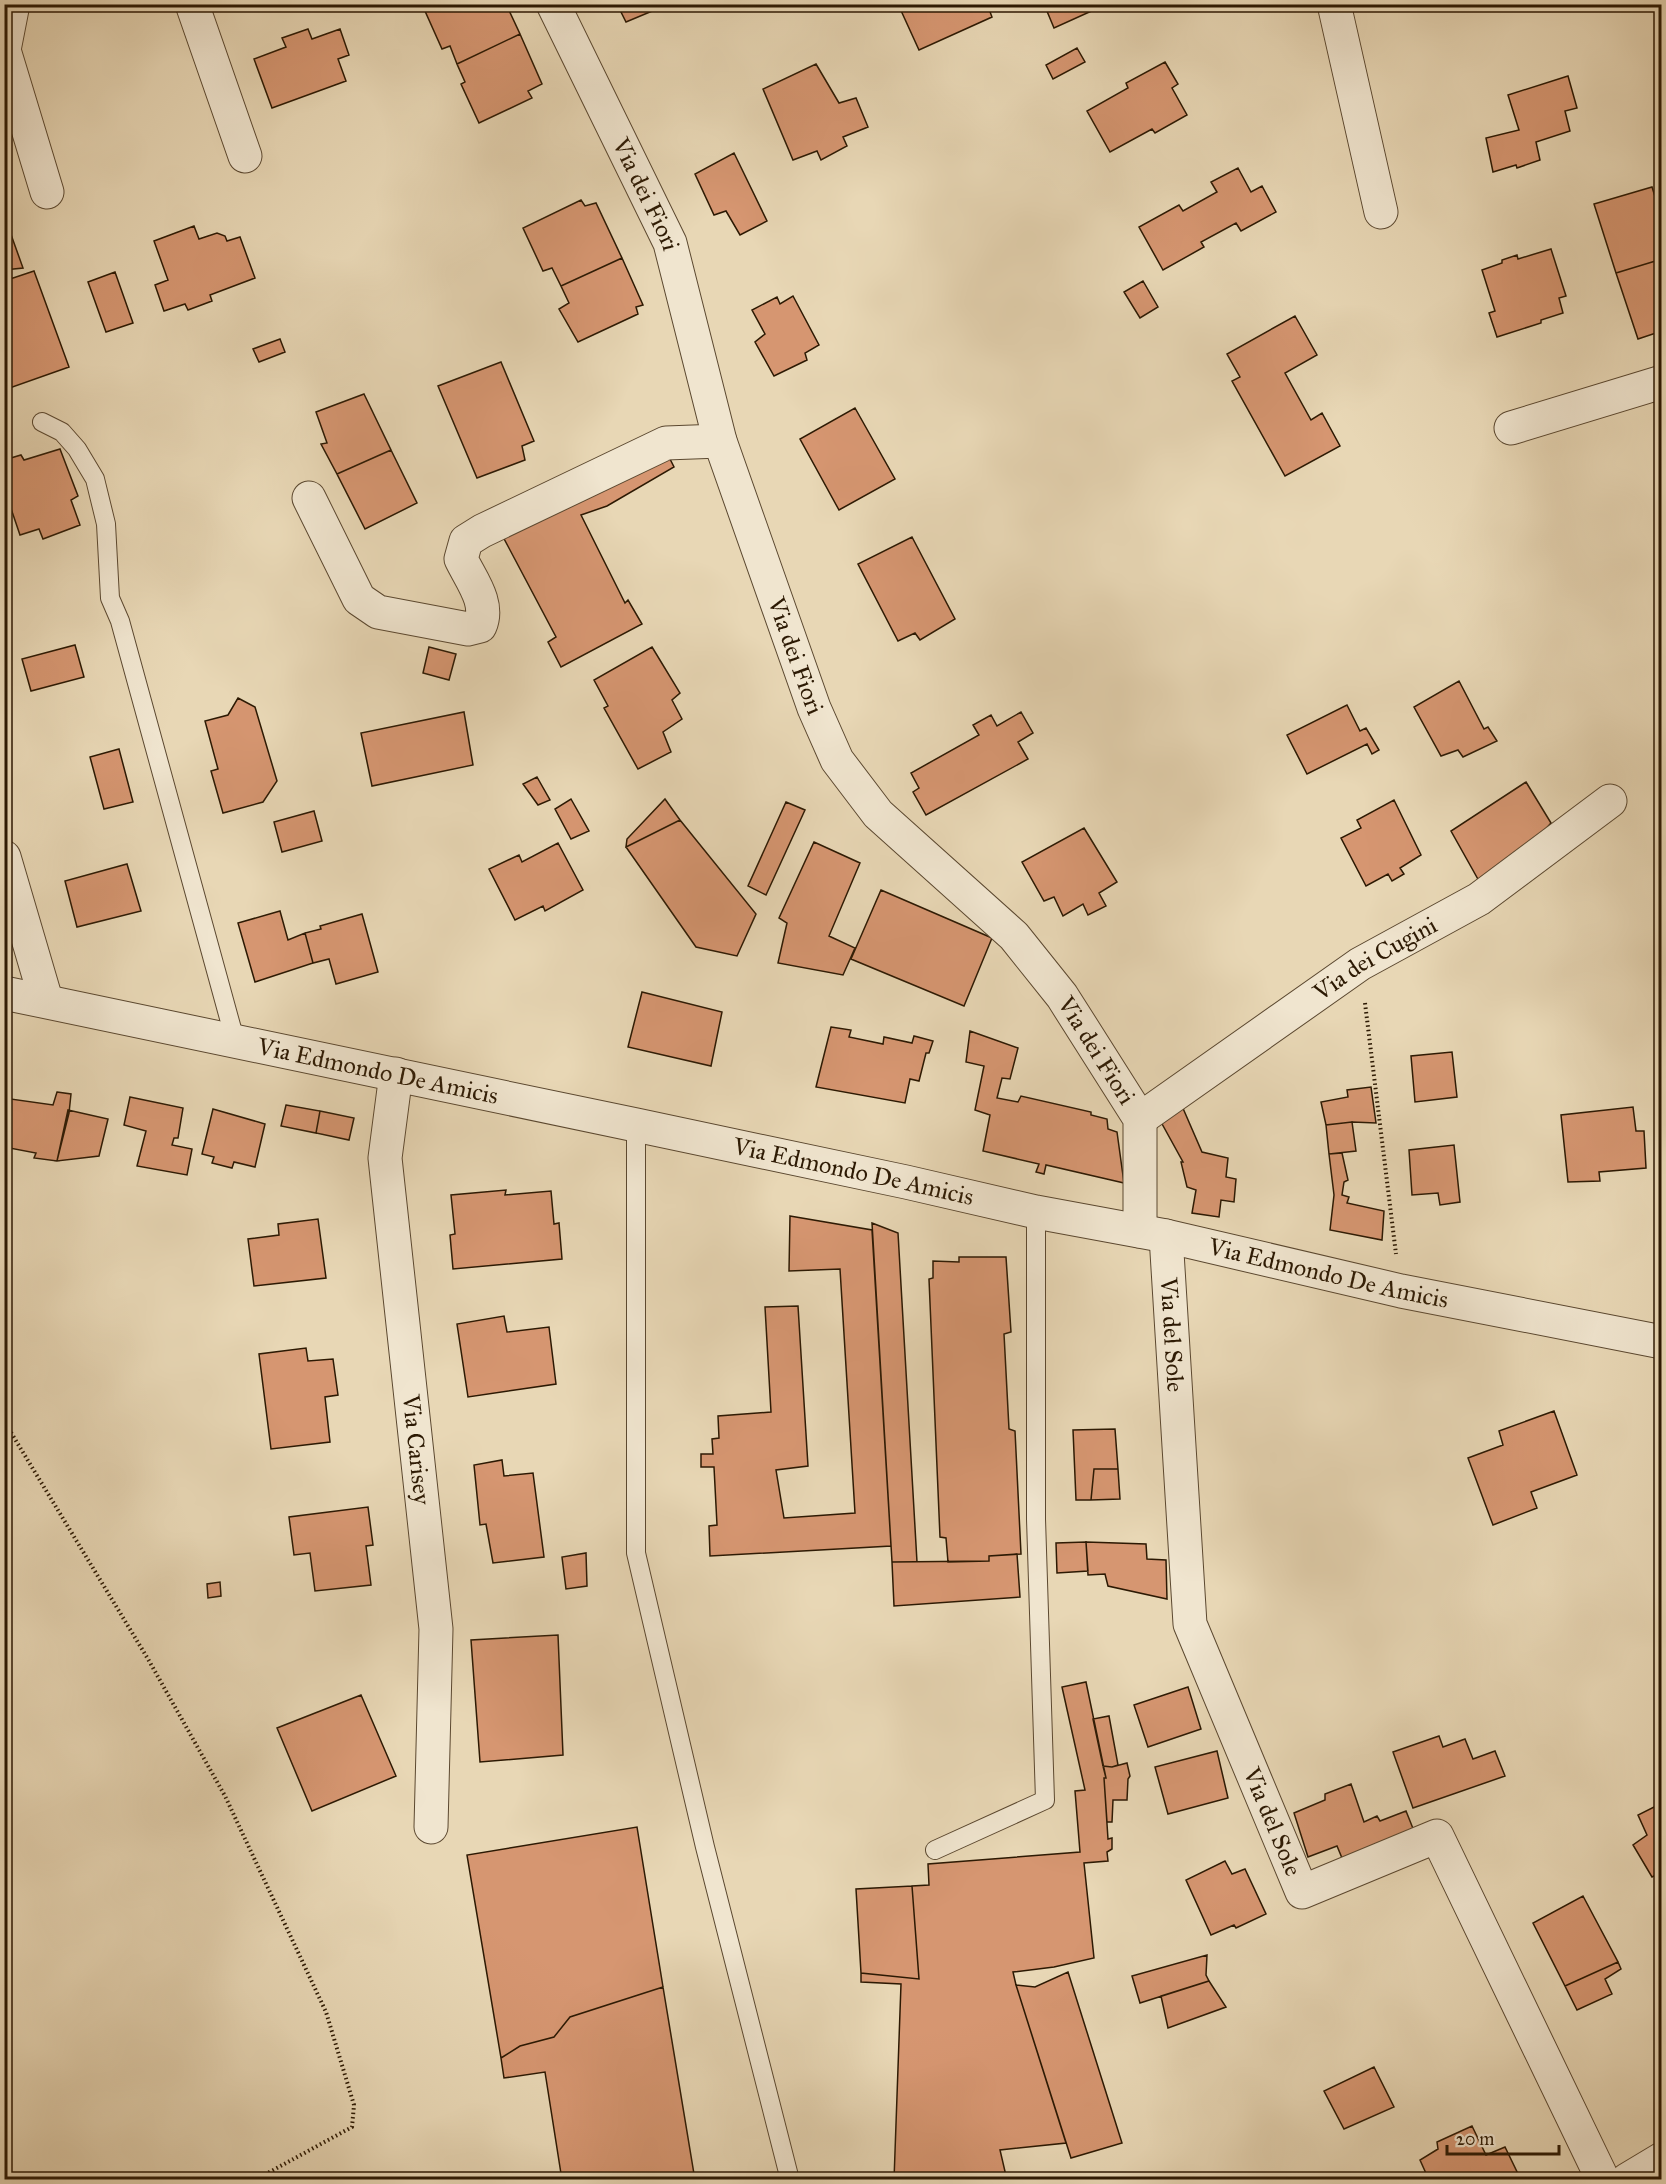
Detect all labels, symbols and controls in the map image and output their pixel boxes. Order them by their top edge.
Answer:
street label: Via dei Fiori [605,132,686,254]
street label: Via dei Fiori [761,592,830,720]
street label: Via dei Cugini [1307,910,1442,1008]
street label: Via dei Fiori [1051,990,1142,1110]
street label: Via Edmondo De Amicis [254,1031,501,1111]
street label: Via Edmondo De Amicis [730,1131,977,1212]
street label: Via Edmondo De Amicis [1205,1231,1451,1315]
street label: Via del Sole [1154,1276,1191,1393]
street label: Via Carisey [396,1392,438,1507]
street label: Via del Sole [1236,1762,1309,1880]
scale bar [1447,2118,1560,2156]
text: 20 m [1456,2128,1494,2150]

